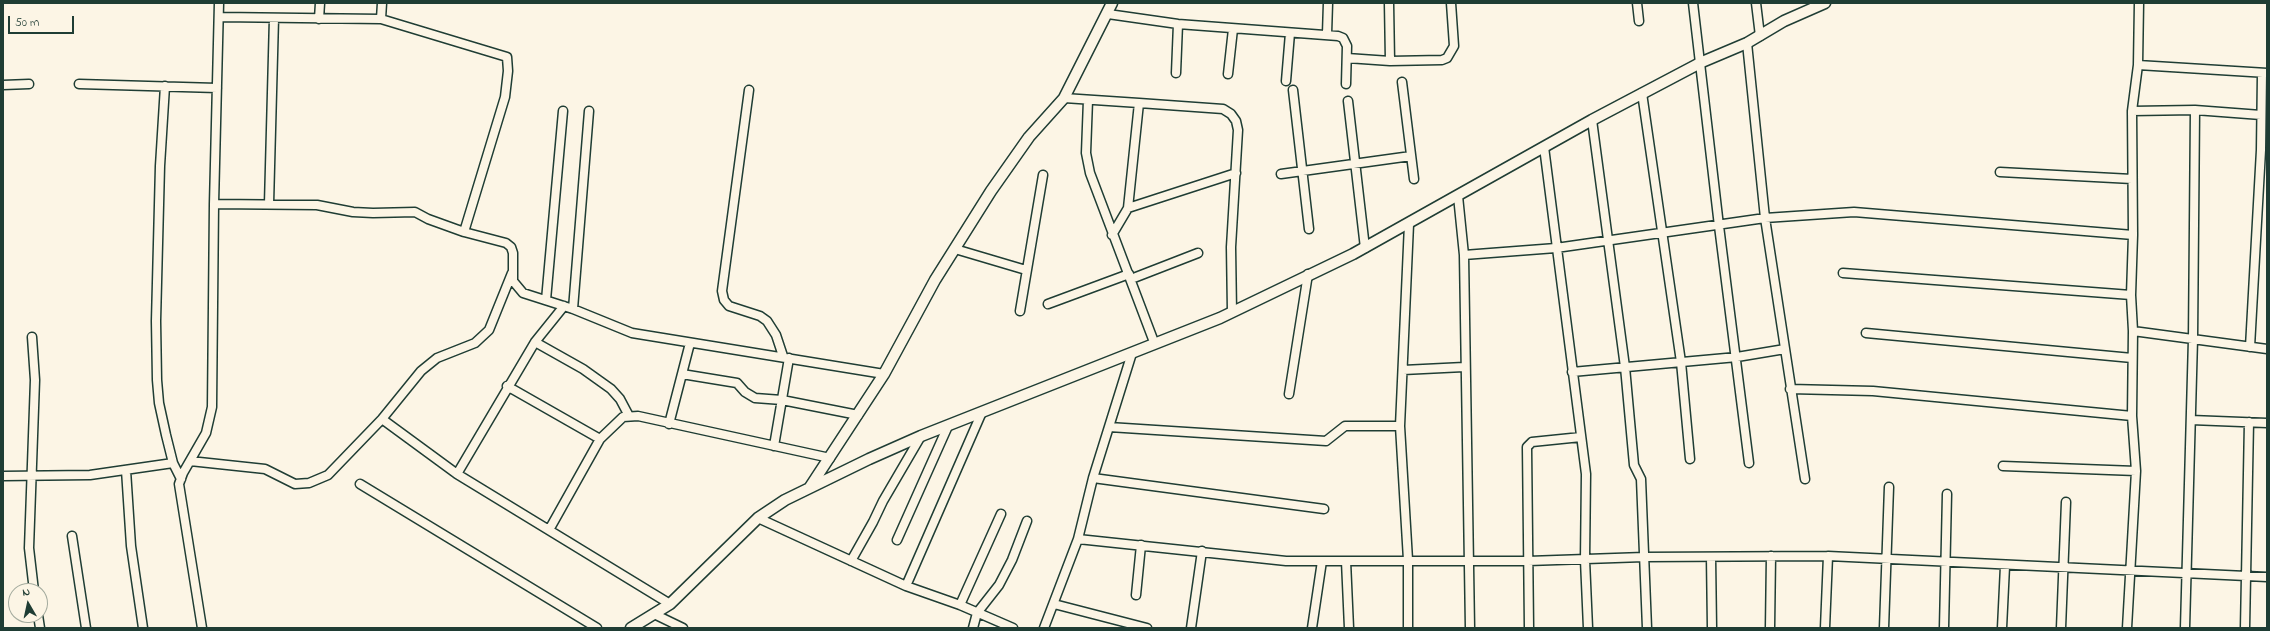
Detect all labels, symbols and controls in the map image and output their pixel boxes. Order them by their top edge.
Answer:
scale bar [10,8,76,34]
text: 50 m [15,14,39,32]
north arrow [8,583,48,623]
text: N [21,584,31,601]

